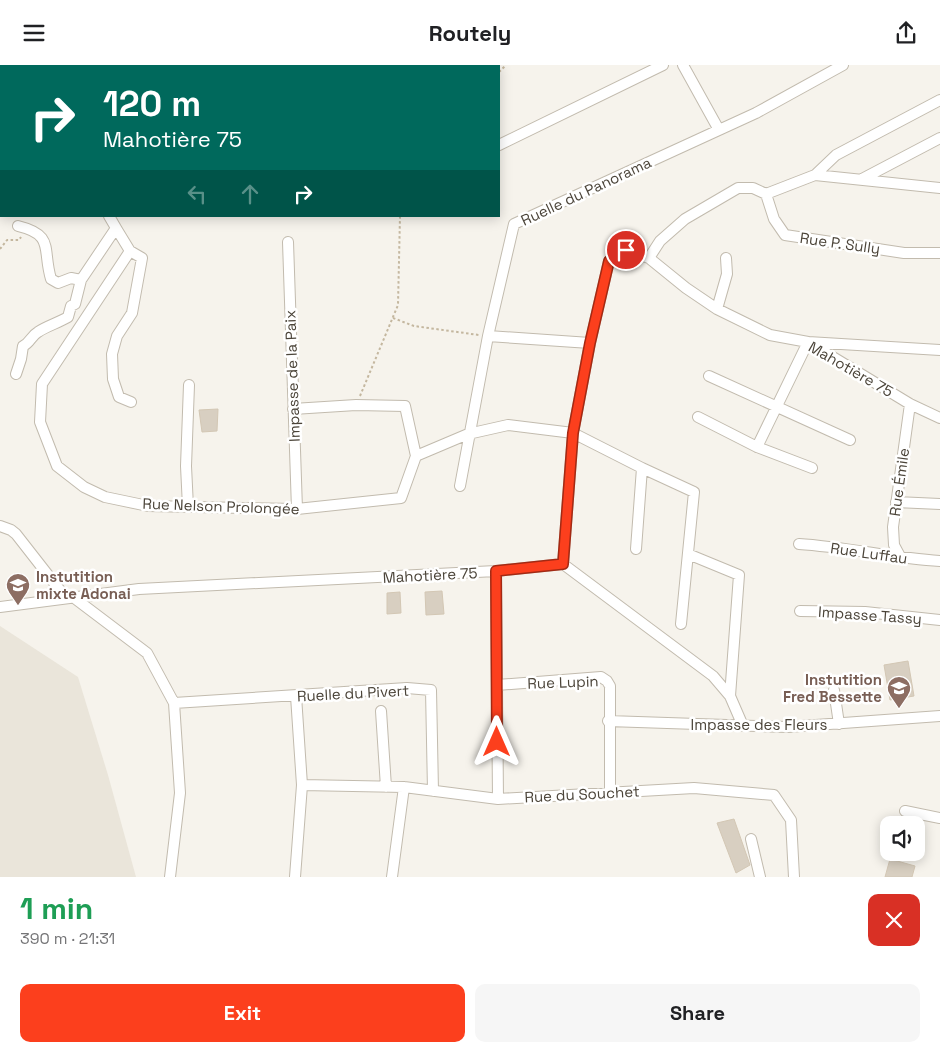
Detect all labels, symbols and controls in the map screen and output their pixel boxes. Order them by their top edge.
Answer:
icon: menu [20,19,48,47]
text: Routely [429,19,511,47]
icon: share [892,19,920,47]
text: 120 m [103,82,201,126]
icon: right [20,85,85,150]
text: Mahotière 75 [103,125,242,153]
street label: Ruelle du Panorama [518,152,655,230]
icon: left [183,180,211,208]
icon: ahead [236,180,264,208]
icon: right [289,180,317,208]
street label: Rue P. Sully [799,228,881,258]
pin [605,229,647,271]
icon: arrive [612,236,640,264]
street label: Impasse de la Paix [280,310,304,442]
street label: Mahotière 75 [805,337,897,401]
street label: Rue Émile [885,446,913,517]
street label: Rue Nelson Prolongée [142,494,300,518]
street label: Rue Luffau [829,538,909,568]
street label: Mahotière 75 [382,563,478,587]
place label: Instutition mixte Adonai [36,567,131,603]
school or university icon: Instutition mixte Adonai [5,572,31,606]
street label: Impasse Tassy [817,602,923,628]
place label: Instutition Fred Bessette [783,670,882,706]
street label: Rue Lupin [527,671,599,693]
school or university icon: Instutition Fred Bessette [886,675,912,709]
street label: Ruelle du Pivert [296,681,410,705]
position arrow [470,715,522,767]
street label: Impasse des Fleurs [691,715,828,734]
street label: Rue du Souchet [524,781,640,807]
map controls [880,816,925,861]
button: sound [880,816,925,861]
text: 1 min [20,889,93,928]
button: close [868,894,920,946]
text: 390 m · 21:31 [20,928,115,949]
button: Exit [20,984,465,1042]
button: Share [475,984,920,1042]

